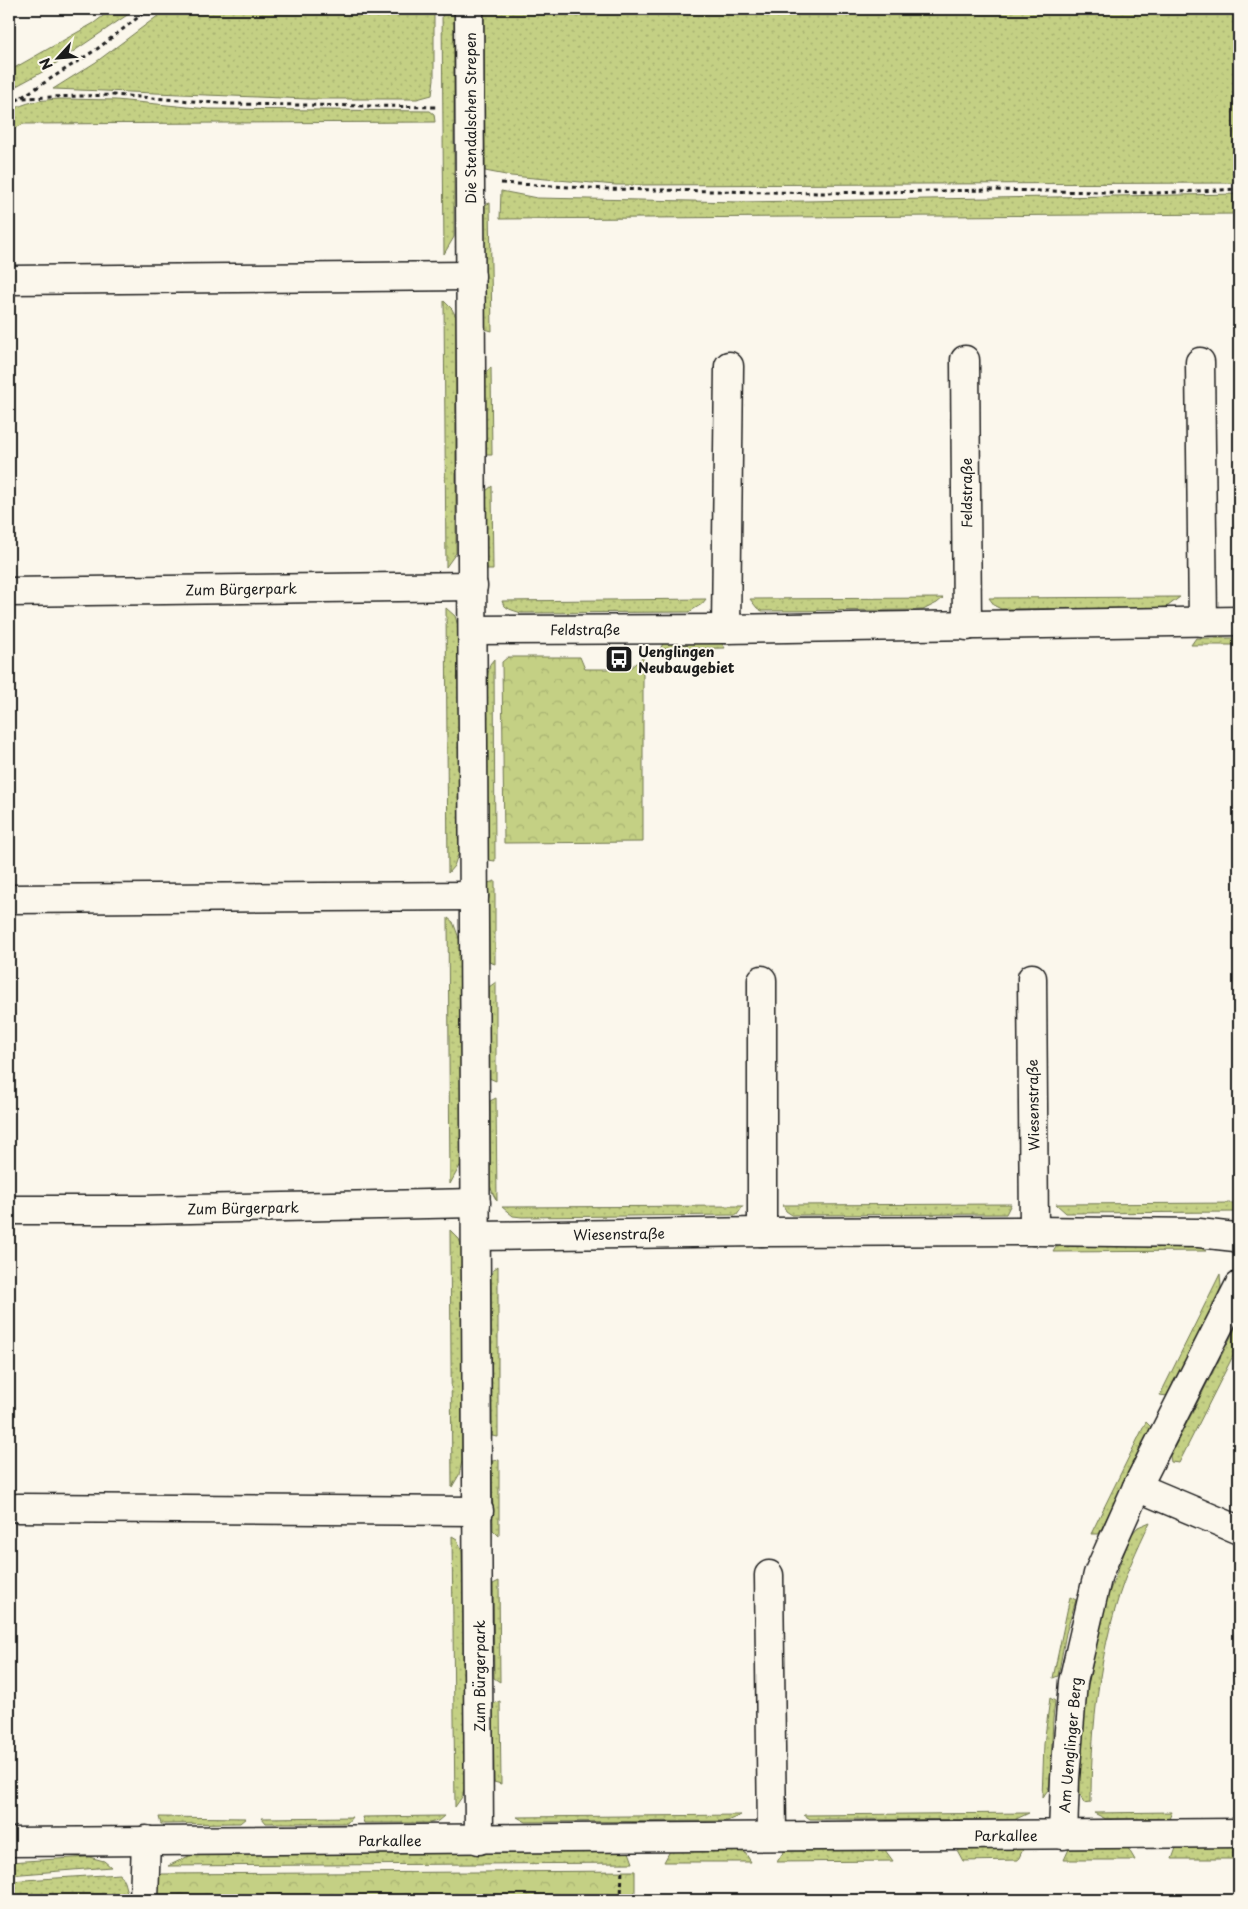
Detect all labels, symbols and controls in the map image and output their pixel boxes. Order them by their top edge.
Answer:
north arrow [32,32,82,82]
street label: Die Stendalschen Strepen [460,32,481,204]
text: N [34,54,58,74]
street label: Feldstraße [956,458,977,528]
street label: Zum Bürgerpark [185,578,298,600]
street label: Feldstraße [550,619,620,640]
place label: Uenglingen Neubaugebiet [638,641,735,678]
bus stop icon: Uenglingen Neubaugebiet [604,644,634,674]
street label: Wiesenstraße [1022,1059,1044,1151]
street label: Zum Bürgerpark [187,1197,300,1219]
street label: Wiesenstraße [573,1223,665,1245]
street label: Zum Bürgerpark [469,1620,490,1732]
street label: Am Uenglinger Berg [1054,1676,1086,1814]
street label: Parkallee [974,1825,1038,1846]
street label: Parkallee [358,1830,422,1851]

